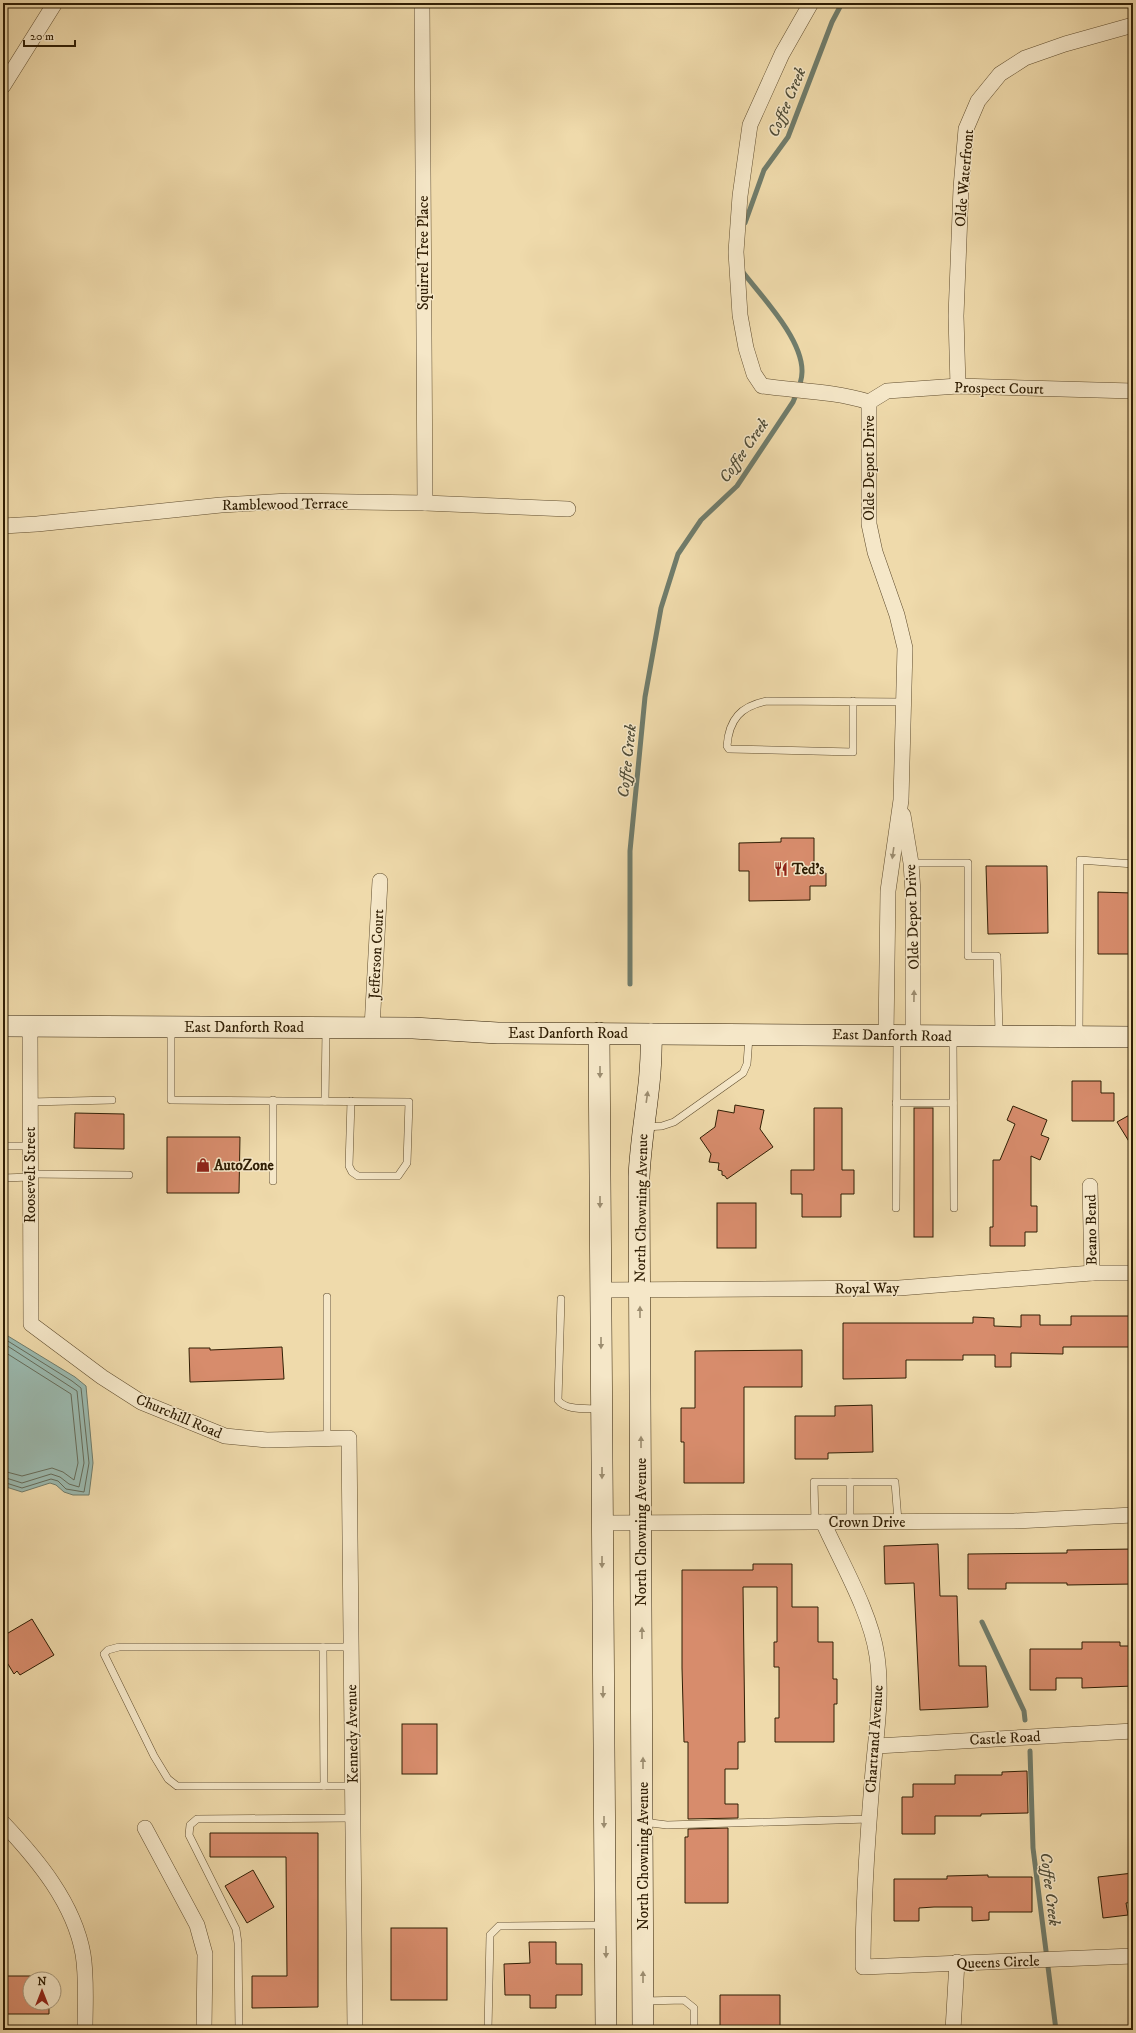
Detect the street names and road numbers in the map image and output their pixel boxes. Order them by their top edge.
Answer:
street label: Olde Waterfront [951,128,978,228]
street label: Squirrel Tree Place [414,196,433,310]
street label: Prospect Court [954,378,1044,399]
street label: Olde Depot Drive [860,415,879,521]
street label: Ramblewood Terrace [222,494,348,515]
street label: Olde Depot Drive [901,864,924,970]
street label: Jefferson Court [365,908,388,1002]
street label: East Danforth Road [184,1018,304,1037]
street label: East Danforth Road [508,1024,628,1043]
street label: East Danforth Road [832,1025,953,1046]
street label: Roosevelt Street [21,1127,40,1223]
street label: North Chowning Avenue [631,1134,652,1283]
street label: Beano Bend [1081,1194,1102,1266]
street label: Royal Way [835,1278,900,1299]
street label: Churchill Road [133,1390,225,1443]
street label: North Chowning Avenue [632,1458,651,1606]
street label: Crown Drive [829,1513,905,1532]
street label: Kennedy Avenue [342,1684,363,1784]
street label: Chartrand Avenue [861,1684,888,1794]
street label: Castle Road [969,1727,1042,1750]
street label: North Chowning Avenue [634,1782,653,1930]
street label: Queens Circle [956,1952,1040,1973]

